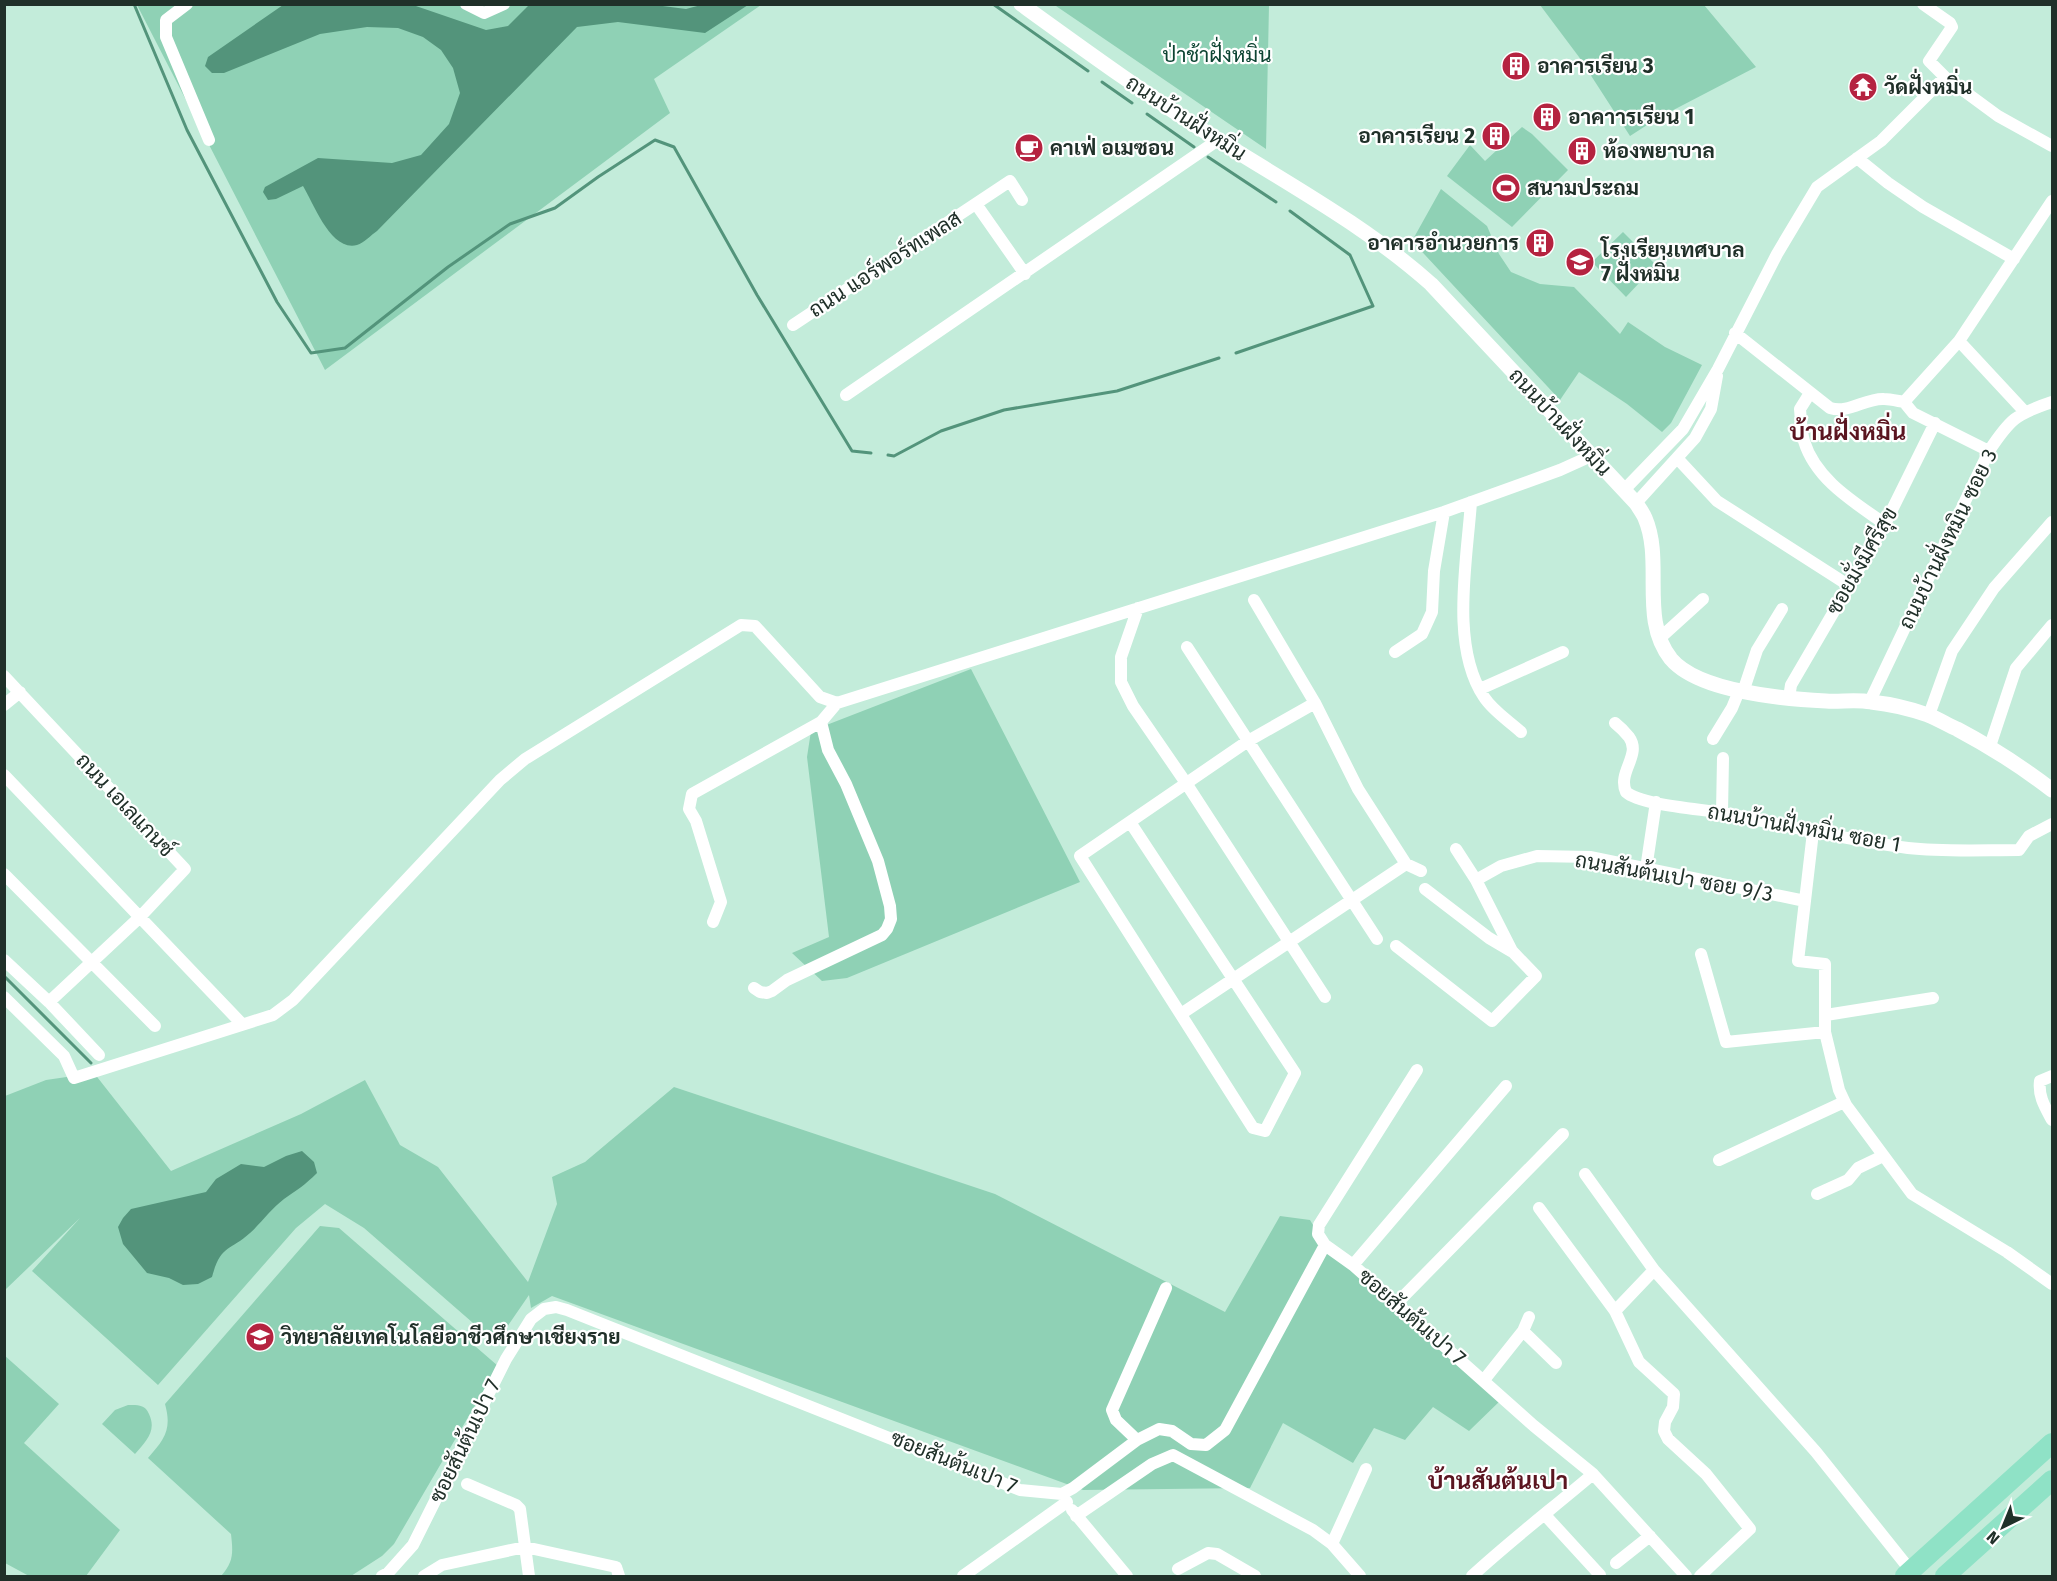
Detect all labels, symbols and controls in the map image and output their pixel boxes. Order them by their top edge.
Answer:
park label: ป่าช้าฝั่งหมิ่น [1162,36,1272,68]
building icon: อาคารเรียน 3 [1500,50,1532,82]
place label: อาคารเรียน 3 [1537,53,1654,79]
street label: ถนนบ้านฝั่งหมิ่น [1121,64,1255,167]
place label: วัดฝั่งหมิ่น [1884,68,1972,100]
temple icon: วัดฝั่งหมิ่น [1847,71,1879,103]
building icon: อาคาารเรียน 1 [1531,101,1563,133]
place label: อาคาารเรียน 1 [1568,104,1694,130]
building icon: อาคารเรียน 2 [1480,120,1512,152]
place label: อาคารเรียน 2 [1358,123,1475,149]
cafe icon: คาเฟ่ อเมซอน [1013,132,1045,164]
place label: คาเฟ่ อเมซอน [1050,135,1174,161]
building icon: ห้องพยาบาล [1566,135,1598,167]
place label: ห้องพยาบาล [1603,138,1715,164]
sports icon: สนามประถม [1490,172,1522,204]
place label: สนามประถม [1527,175,1639,201]
street label: ถนน แอร์พอร์ทเพลส [803,204,966,323]
building icon: อาคารอำนวยการ [1524,227,1556,259]
place label: อาคารอำนวยการ [1367,230,1519,256]
place label: โรงเรียนเทศบาล 7 ฝั่งหมิ่น [1599,236,1745,287]
school or university icon: โรงเรียนเทศบาล 7 ฝั่งหมิ่น [1564,246,1596,278]
street label: ถนนบ้านฝั่งหมิ่น [1503,358,1621,481]
district label: บ้านฝั่งหมิ่น [1790,412,1906,446]
street label: ถนนบ้านฝั่งหมิน ซอย 3 [1887,442,2003,633]
street label: ซอยมั่งมีศรีสุข [1815,499,1904,620]
street label: ถนน เอเลแกนซ์ [70,747,180,862]
street label: ถนนบ้านฝั่งหมิ่น ซอย 1 [1705,792,1904,858]
street label: ถนนสันต้นเปา ซอย 9/3 [1573,847,1775,907]
street label: ซอยสันต้นเปา 7 [1353,1263,1471,1371]
school or university icon: วิทยาลัยเทคโนโลยีอาชีวศึกษาเชียงราย [244,1321,276,1353]
place label: วิทยาลัยเทคโนโลยีอาชีวศึกษาเชียงราย [280,1323,620,1350]
street label: ซอยสันต้นเปา 7 [424,1375,506,1507]
street label: ซอยสันต้นเปา 7 [887,1425,1021,1499]
district label: บ้านสันต้นเปา [1428,1465,1568,1495]
north arrow [1973,1497,2033,1557]
text: N [1983,1527,2003,1548]

